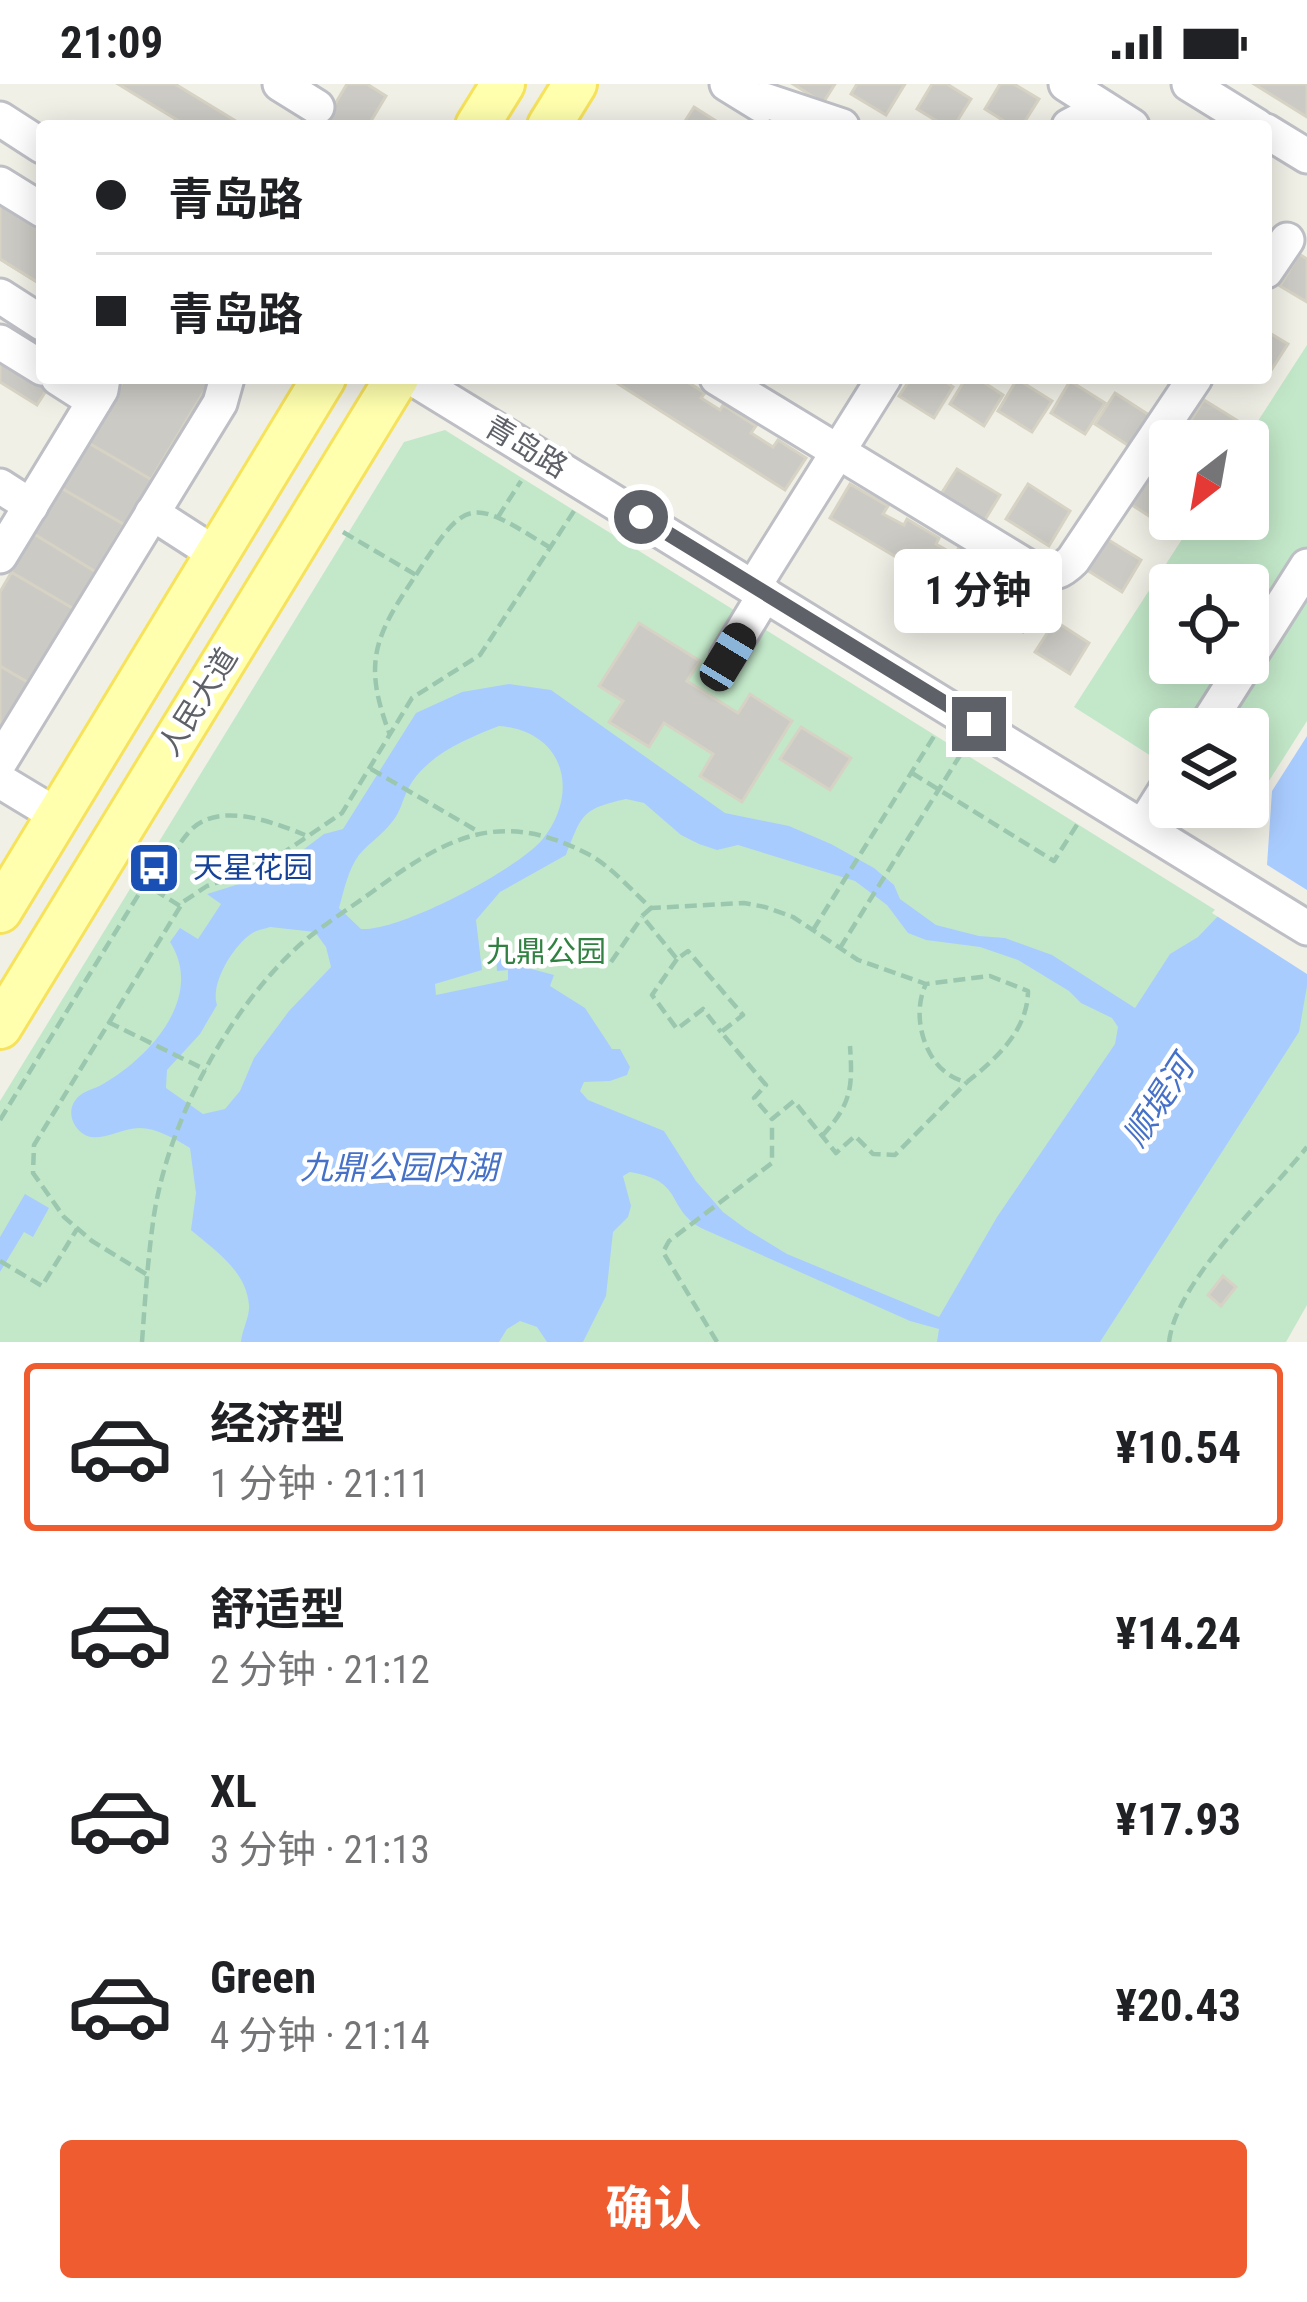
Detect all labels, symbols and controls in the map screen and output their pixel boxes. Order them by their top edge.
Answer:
text: 21:09 [60,16,163,69]
text: 青岛路 [168,173,303,226]
text: 青岛路 [168,288,303,341]
street label: 青岛路 [479,408,574,485]
north arrow [1149,420,1269,540]
map controls [1149,420,1269,828]
route start [614,490,668,544]
callout: 1 分钟 [895,550,1063,634]
button: locate [1149,564,1269,684]
text: 1 分钟 [925,568,1031,614]
car [694,617,762,697]
street label: 人民大道 [151,642,244,762]
route end [952,697,1006,751]
button: layers [1149,708,1269,828]
bus stop icon: 天星花园 [126,840,182,896]
place label: 天星花园 [193,850,313,885]
park label: 九鼎公园 [486,934,606,969]
water label: 顺堤河 [1115,1044,1205,1153]
water label: 九鼎公园内湖 [300,1148,503,1187]
icon: car [66,1393,174,1501]
text: 经济型 [210,1397,345,1450]
text: ¥10.54 [1116,1421,1241,1474]
text: 1 分钟 · 21:11 [210,1461,430,1507]
icon: car [66,1579,174,1687]
text: 舒适型 [210,1583,345,1636]
text: ¥14.24 [1116,1607,1241,1660]
text: 2 分钟 · 21:12 [210,1647,430,1693]
icon: car [66,1765,174,1873]
text: XL [210,1765,257,1818]
text: ¥17.93 [1116,1793,1241,1846]
text: 3 分钟 · 21:13 [210,1827,430,1873]
icon: car [66,1951,174,2059]
text: Green [210,1951,316,2004]
text: ¥20.43 [1116,1979,1241,2032]
text: 4 分钟 · 21:14 [210,2013,430,2059]
button: 确认 [60,2140,1247,2278]

